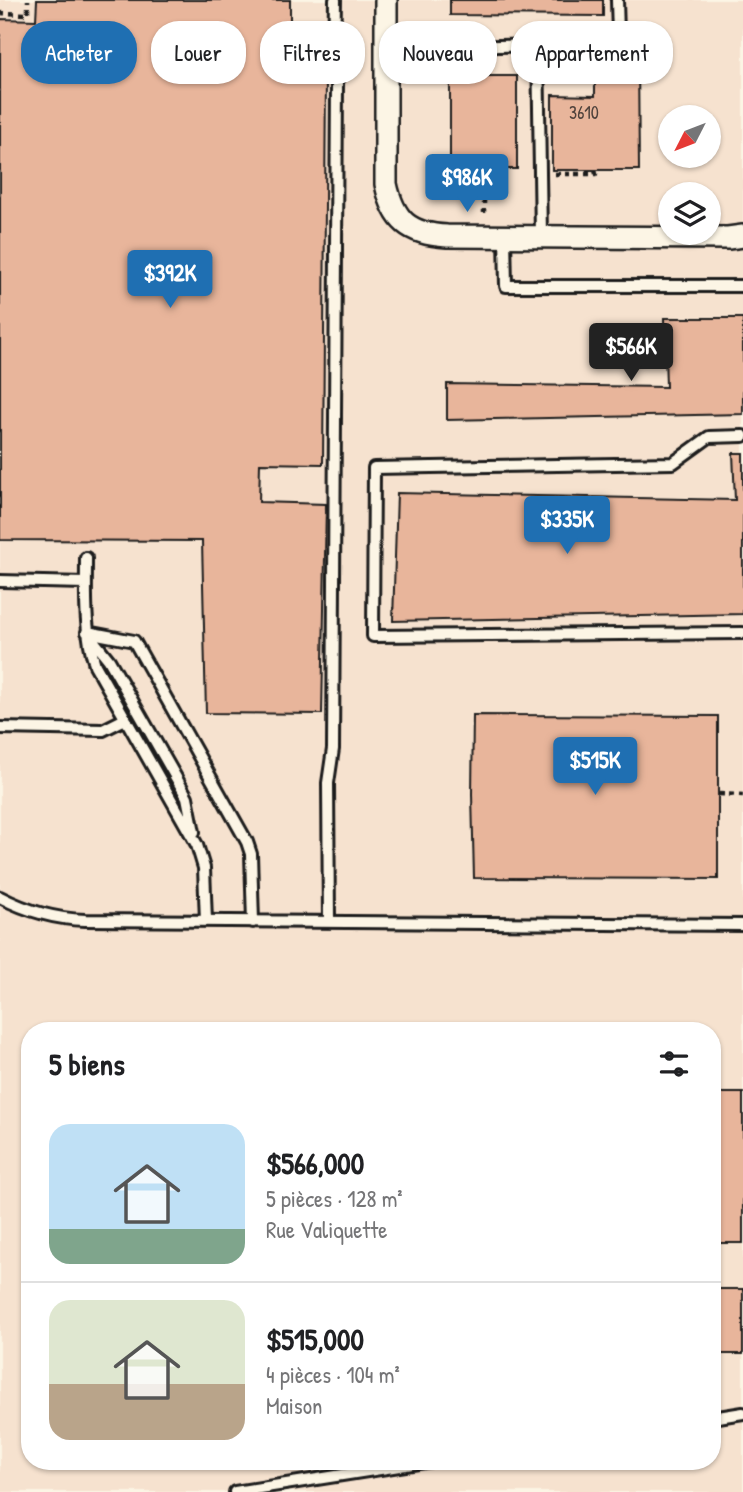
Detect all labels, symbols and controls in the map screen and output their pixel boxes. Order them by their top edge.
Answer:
chip: Acheter [21,21,137,84]
chip: Louer [151,21,246,84]
chip: Filtres [260,21,365,84]
chip: Nouveau [379,21,497,84]
chip: Appartement [511,21,673,84]
house number: 3610 [569,100,599,125]
north arrow [658,105,721,168]
map controls [658,105,721,245]
pin: $986K [418,154,516,214]
text: $986K [441,161,493,192]
button: layers [658,182,721,245]
pin: $392K [121,250,219,310]
text: $392K [143,257,197,288]
pin: $566K [582,324,680,383]
text: $566K [605,330,657,361]
pin: $335K [518,496,616,556]
text: $335K [540,503,594,534]
pin: $515K [546,738,644,797]
text: $515K [569,744,621,775]
text: 5 biens [49,1044,125,1084]
icon: filters [655,1045,693,1083]
text: $566,000 [266,1143,364,1183]
icon: home [105,1152,189,1236]
text: 5 pièces · 128 m² [266,1183,403,1214]
text: Rue Valiquette [266,1214,387,1245]
text: $515,000 [266,1319,364,1359]
icon: home [105,1328,189,1412]
text: 4 pièces · 104 m² [266,1359,400,1390]
text: Maison [266,1390,322,1421]

